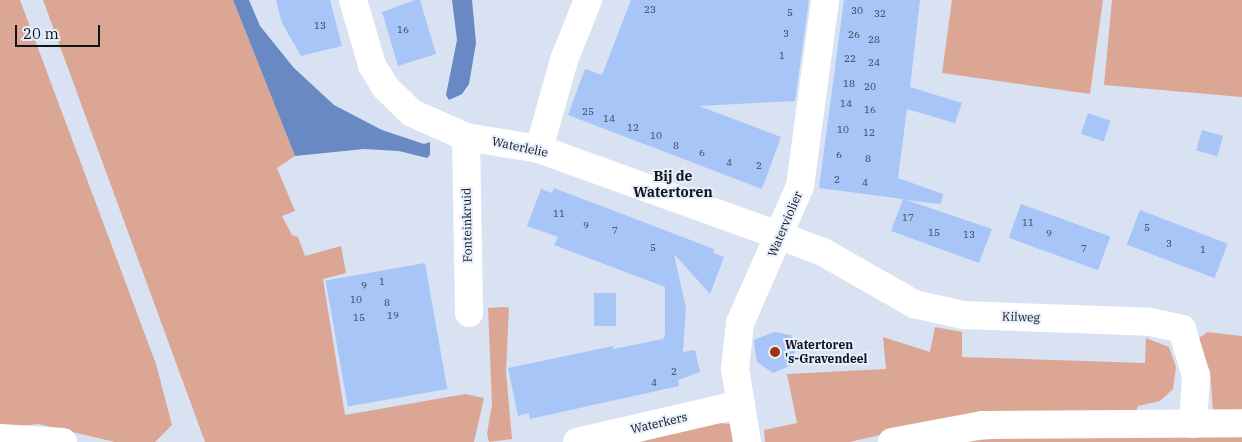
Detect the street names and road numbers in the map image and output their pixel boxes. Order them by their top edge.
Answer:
street label: Waterlelie [491,134,549,160]
street label: Fonteinkruid [459,188,475,262]
street label: Waterviolier [765,189,805,259]
street label: Kilweg [1002,309,1040,325]
street label: Waterkers [629,409,689,437]

